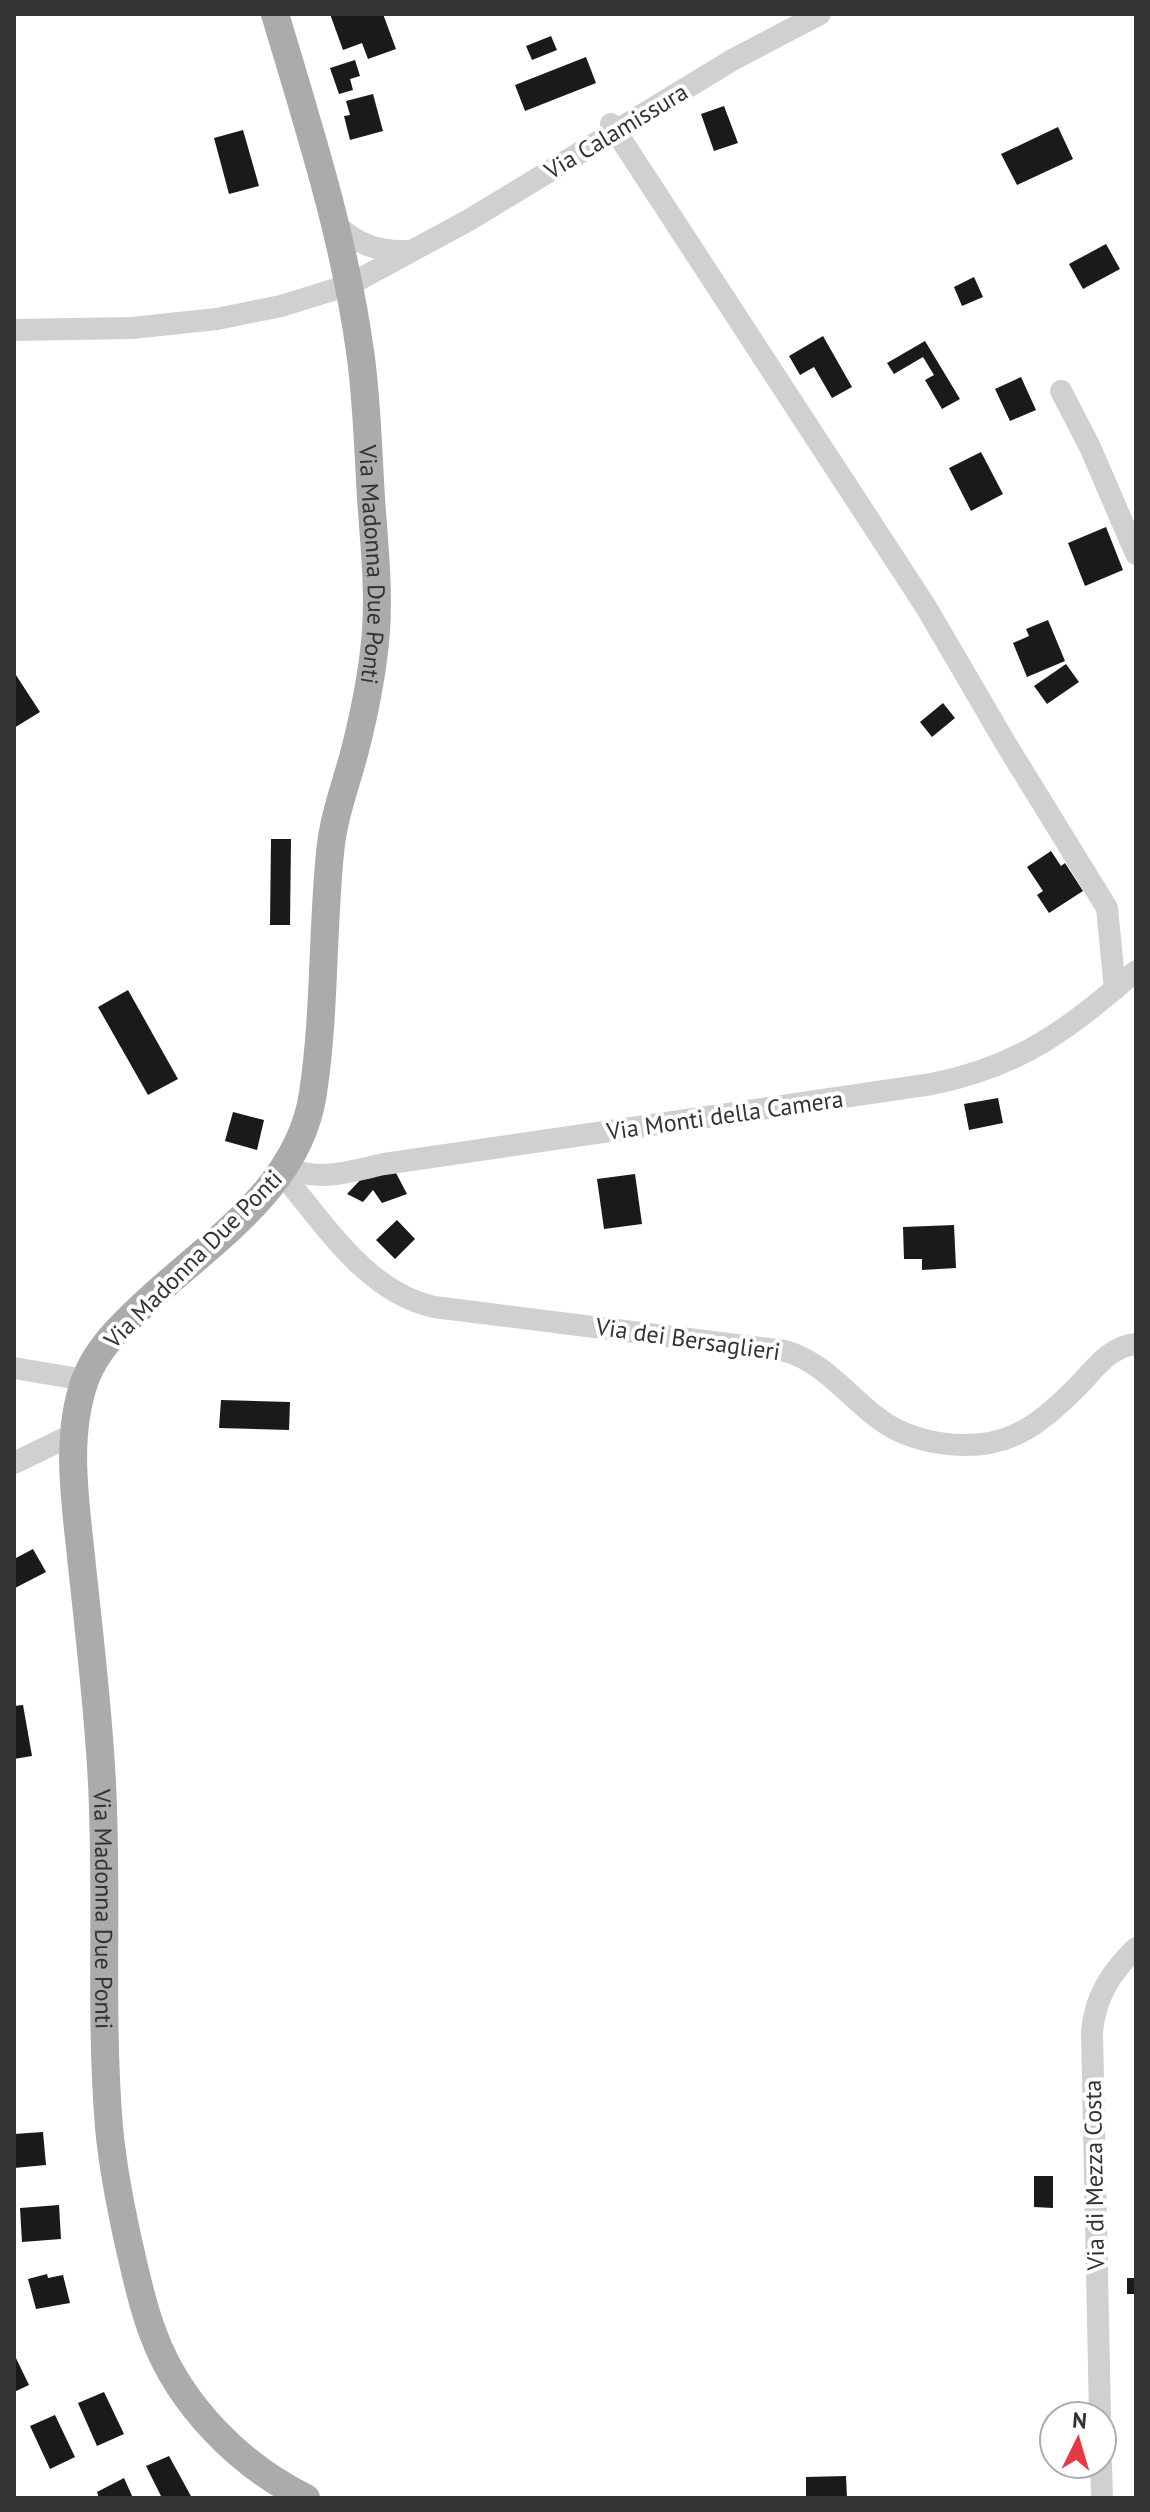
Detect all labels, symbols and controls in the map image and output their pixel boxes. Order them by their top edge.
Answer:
street label: Via Calamissura [538,76,693,186]
street label: Via Madonna Due Ponti [353,443,392,687]
street label: Via Monti della Camera [604,1083,845,1147]
street label: Via Madonna Due Ponti [96,1163,289,1356]
street label: Via dei Bersaglieri [593,1311,782,1367]
street label: Via Madonna Due Ponti [87,1787,120,2029]
street label: Via di Mezza Costa [1077,2079,1111,2272]
north arrow [1038,2400,1118,2480]
text: N [1071,2405,1088,2435]

